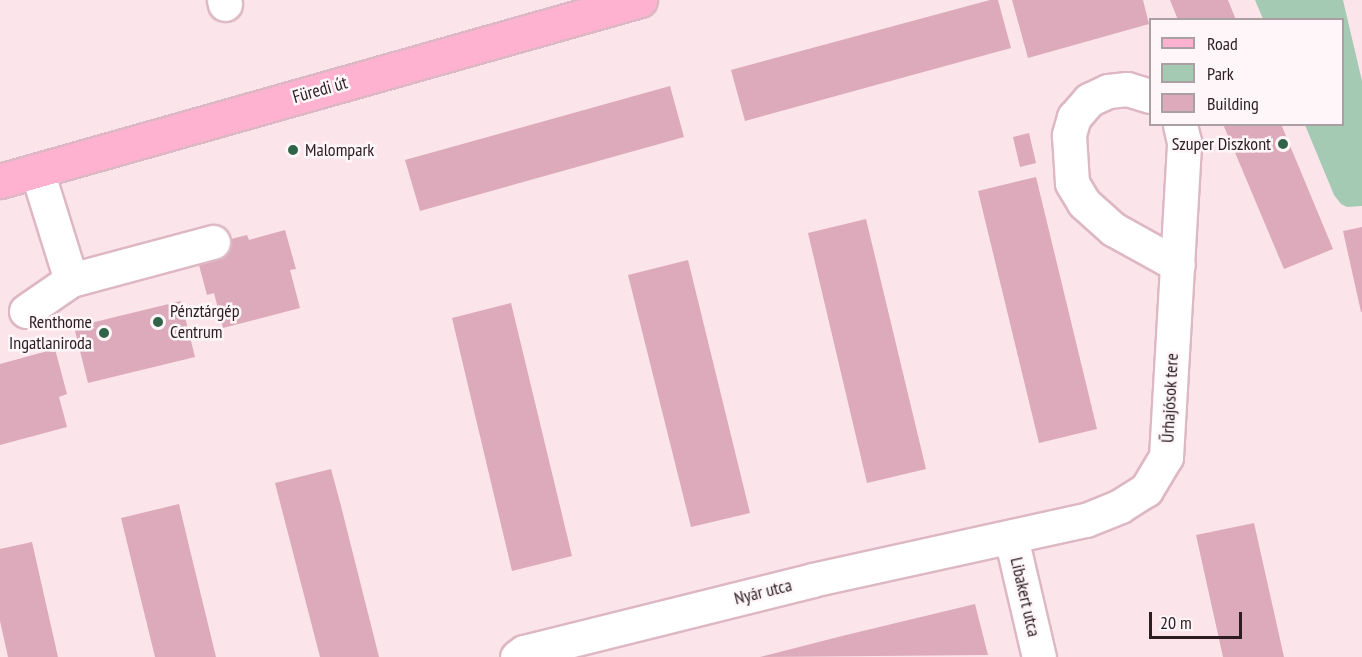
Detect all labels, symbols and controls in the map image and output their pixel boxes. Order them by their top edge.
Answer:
legend [1149,18,1344,126]
text: Road [1207,32,1238,55]
text: Park [1207,62,1234,85]
street label: Füredi út [290,72,350,108]
text: Building [1207,92,1259,115]
place label: Szuper Diszkont [1172,133,1271,155]
marker: Szuper Diszkont [1276,137,1290,151]
place label: Malompark [305,139,374,161]
marker: Malompark [286,143,300,157]
place label: Pénztárgép Centrum [170,301,240,344]
place label: Renthome Ingatlaniroda [9,312,92,354]
marker: Pénztárgép Centrum [151,315,165,329]
marker: Renthome Ingatlaniroda [97,326,111,340]
street label: Űrhajósok tere [1157,352,1183,444]
street label: Libakert utca [1005,555,1045,639]
street label: Nyár utca [732,574,794,610]
scale bar [1152,600,1245,638]
text: 20 m [1160,611,1192,634]

